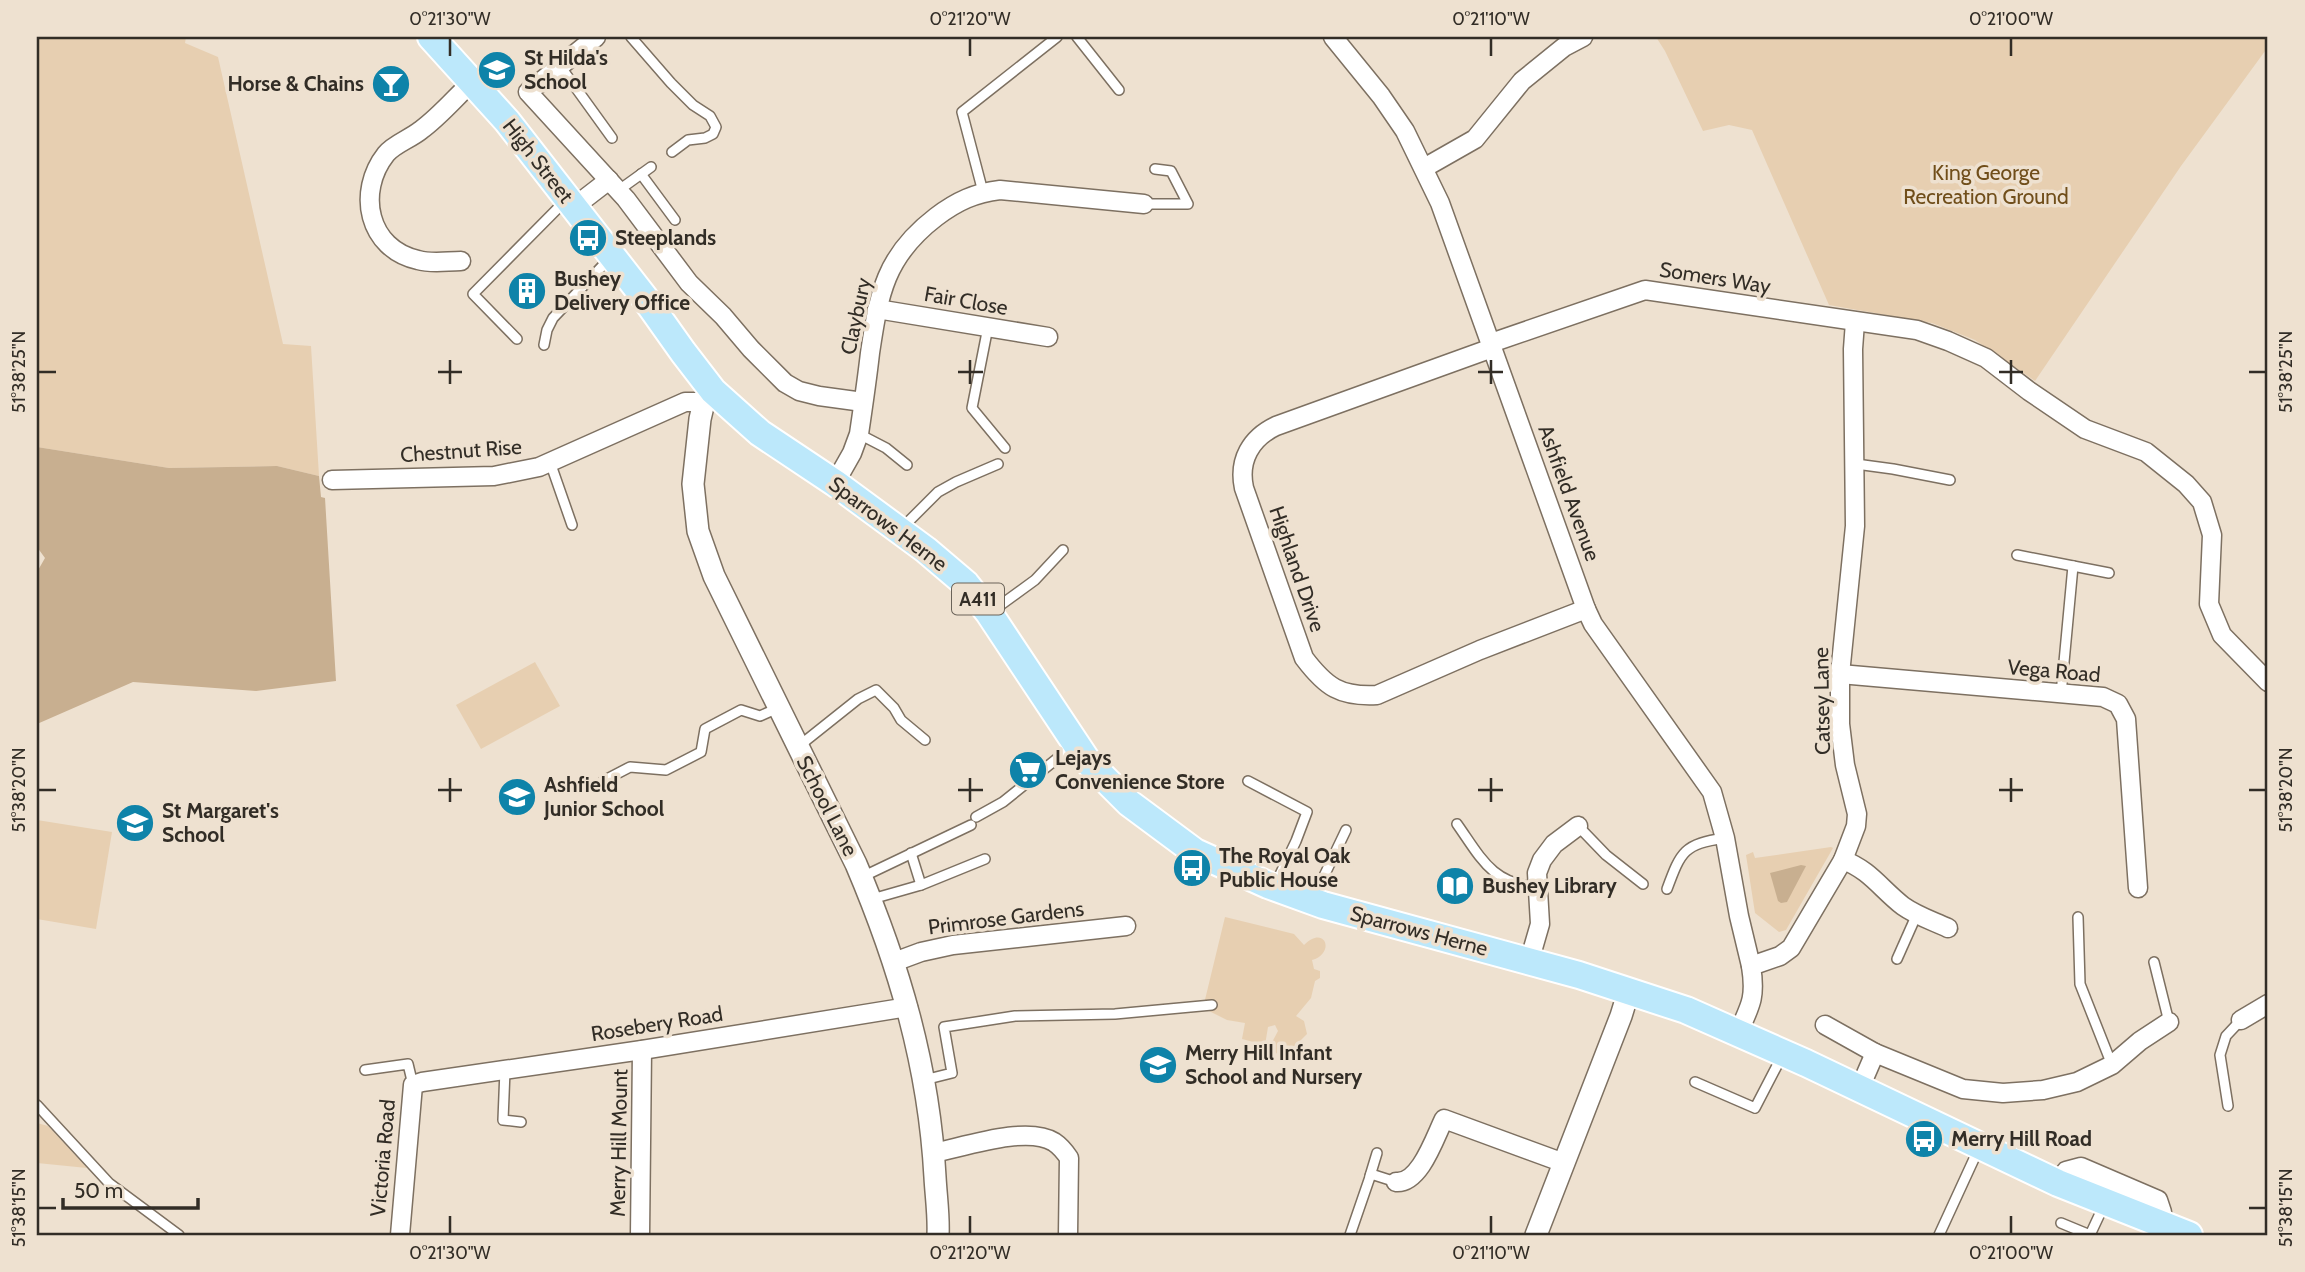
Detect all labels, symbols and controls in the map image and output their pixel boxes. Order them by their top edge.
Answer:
text: 0°21'30"W [409,8,491,30]
text: 0°21'20"W [929,8,1011,30]
text: 0°21'10"W [1452,8,1530,30]
text: 0°21'00"W [1969,8,2053,30]
place label: St Hilda's School [524,45,608,94]
school or university icon: St Hilda's School [476,49,518,91]
bar icon: Horse & Chains [370,63,412,105]
place label: Horse & Chains [227,71,364,96]
street label: High Street [498,114,579,208]
park label: King George Recreation Ground [1903,160,2069,209]
bus stop icon: Steeplands [567,217,609,259]
place label: Steeplands [615,225,716,250]
street label: Somers Way [1658,256,1773,299]
place label: Bushey Delivery Office [554,266,690,315]
building icon: Bushey Delivery Office [506,270,548,312]
street label: Claybury [835,275,876,357]
street label: Fair Close [922,281,1010,320]
text: 51°38'25"N [8,331,30,413]
text: 51°38'25"N [2275,331,2297,413]
street label: Ashfield Avenue [1533,421,1606,564]
street label: Chestnut Rise [399,434,523,467]
street label: Sparrows Herne [824,471,952,576]
street label: Highland Drive [1264,503,1331,635]
road number: A411 [952,584,1004,614]
street label: Catsey Lane [1808,647,1835,755]
street label: Vega Road [2007,654,2102,687]
place label: Lejays Convenience Store [1055,745,1225,794]
text: 51°38'20"N [8,747,30,833]
text: 51°38'20"N [2275,747,2297,833]
supermarket icon: Lejays Convenience Store [1007,749,1049,791]
street label: School Lane [792,752,863,860]
place label: Ashfield Junior School [543,772,665,821]
school or university icon: Ashfield Junior School [496,776,538,818]
place label: St Margaret's School [162,798,279,847]
school or university icon: St Margaret's School [114,802,156,844]
place label: The Royal Oak Public House [1219,843,1351,892]
bus stop icon: The Royal Oak Public House [1171,847,1213,889]
library icon: Bushey Library [1434,865,1476,907]
place label: Bushey Library [1482,873,1617,898]
street label: Primrose Gardens [927,896,1086,939]
street label: Sparrows Herne [1348,900,1491,961]
street label: Rosebery Road [589,1001,725,1046]
place label: Merry Hill Infant School and Nursery [1185,1040,1363,1089]
school or university icon: Merry Hill Infant School and Nursery [1137,1044,1179,1086]
street label: Merry Hill Mount [605,1069,632,1217]
street label: Victoria Road [365,1098,400,1218]
bus stop icon: Merry Hill Road [1903,1118,1945,1160]
place label: Merry Hill Road [1951,1126,2092,1151]
scale bar [63,1167,198,1211]
text: 51°38'15"N [8,1169,30,1247]
text: 51°38'15"N [2275,1169,2297,1247]
text: 50 m [74,1178,123,1203]
text: 0°21'30"W [409,1242,491,1264]
text: 0°21'20"W [929,1242,1011,1264]
text: 0°21'10"W [1452,1242,1530,1264]
text: 0°21'00"W [1969,1242,2053,1264]

